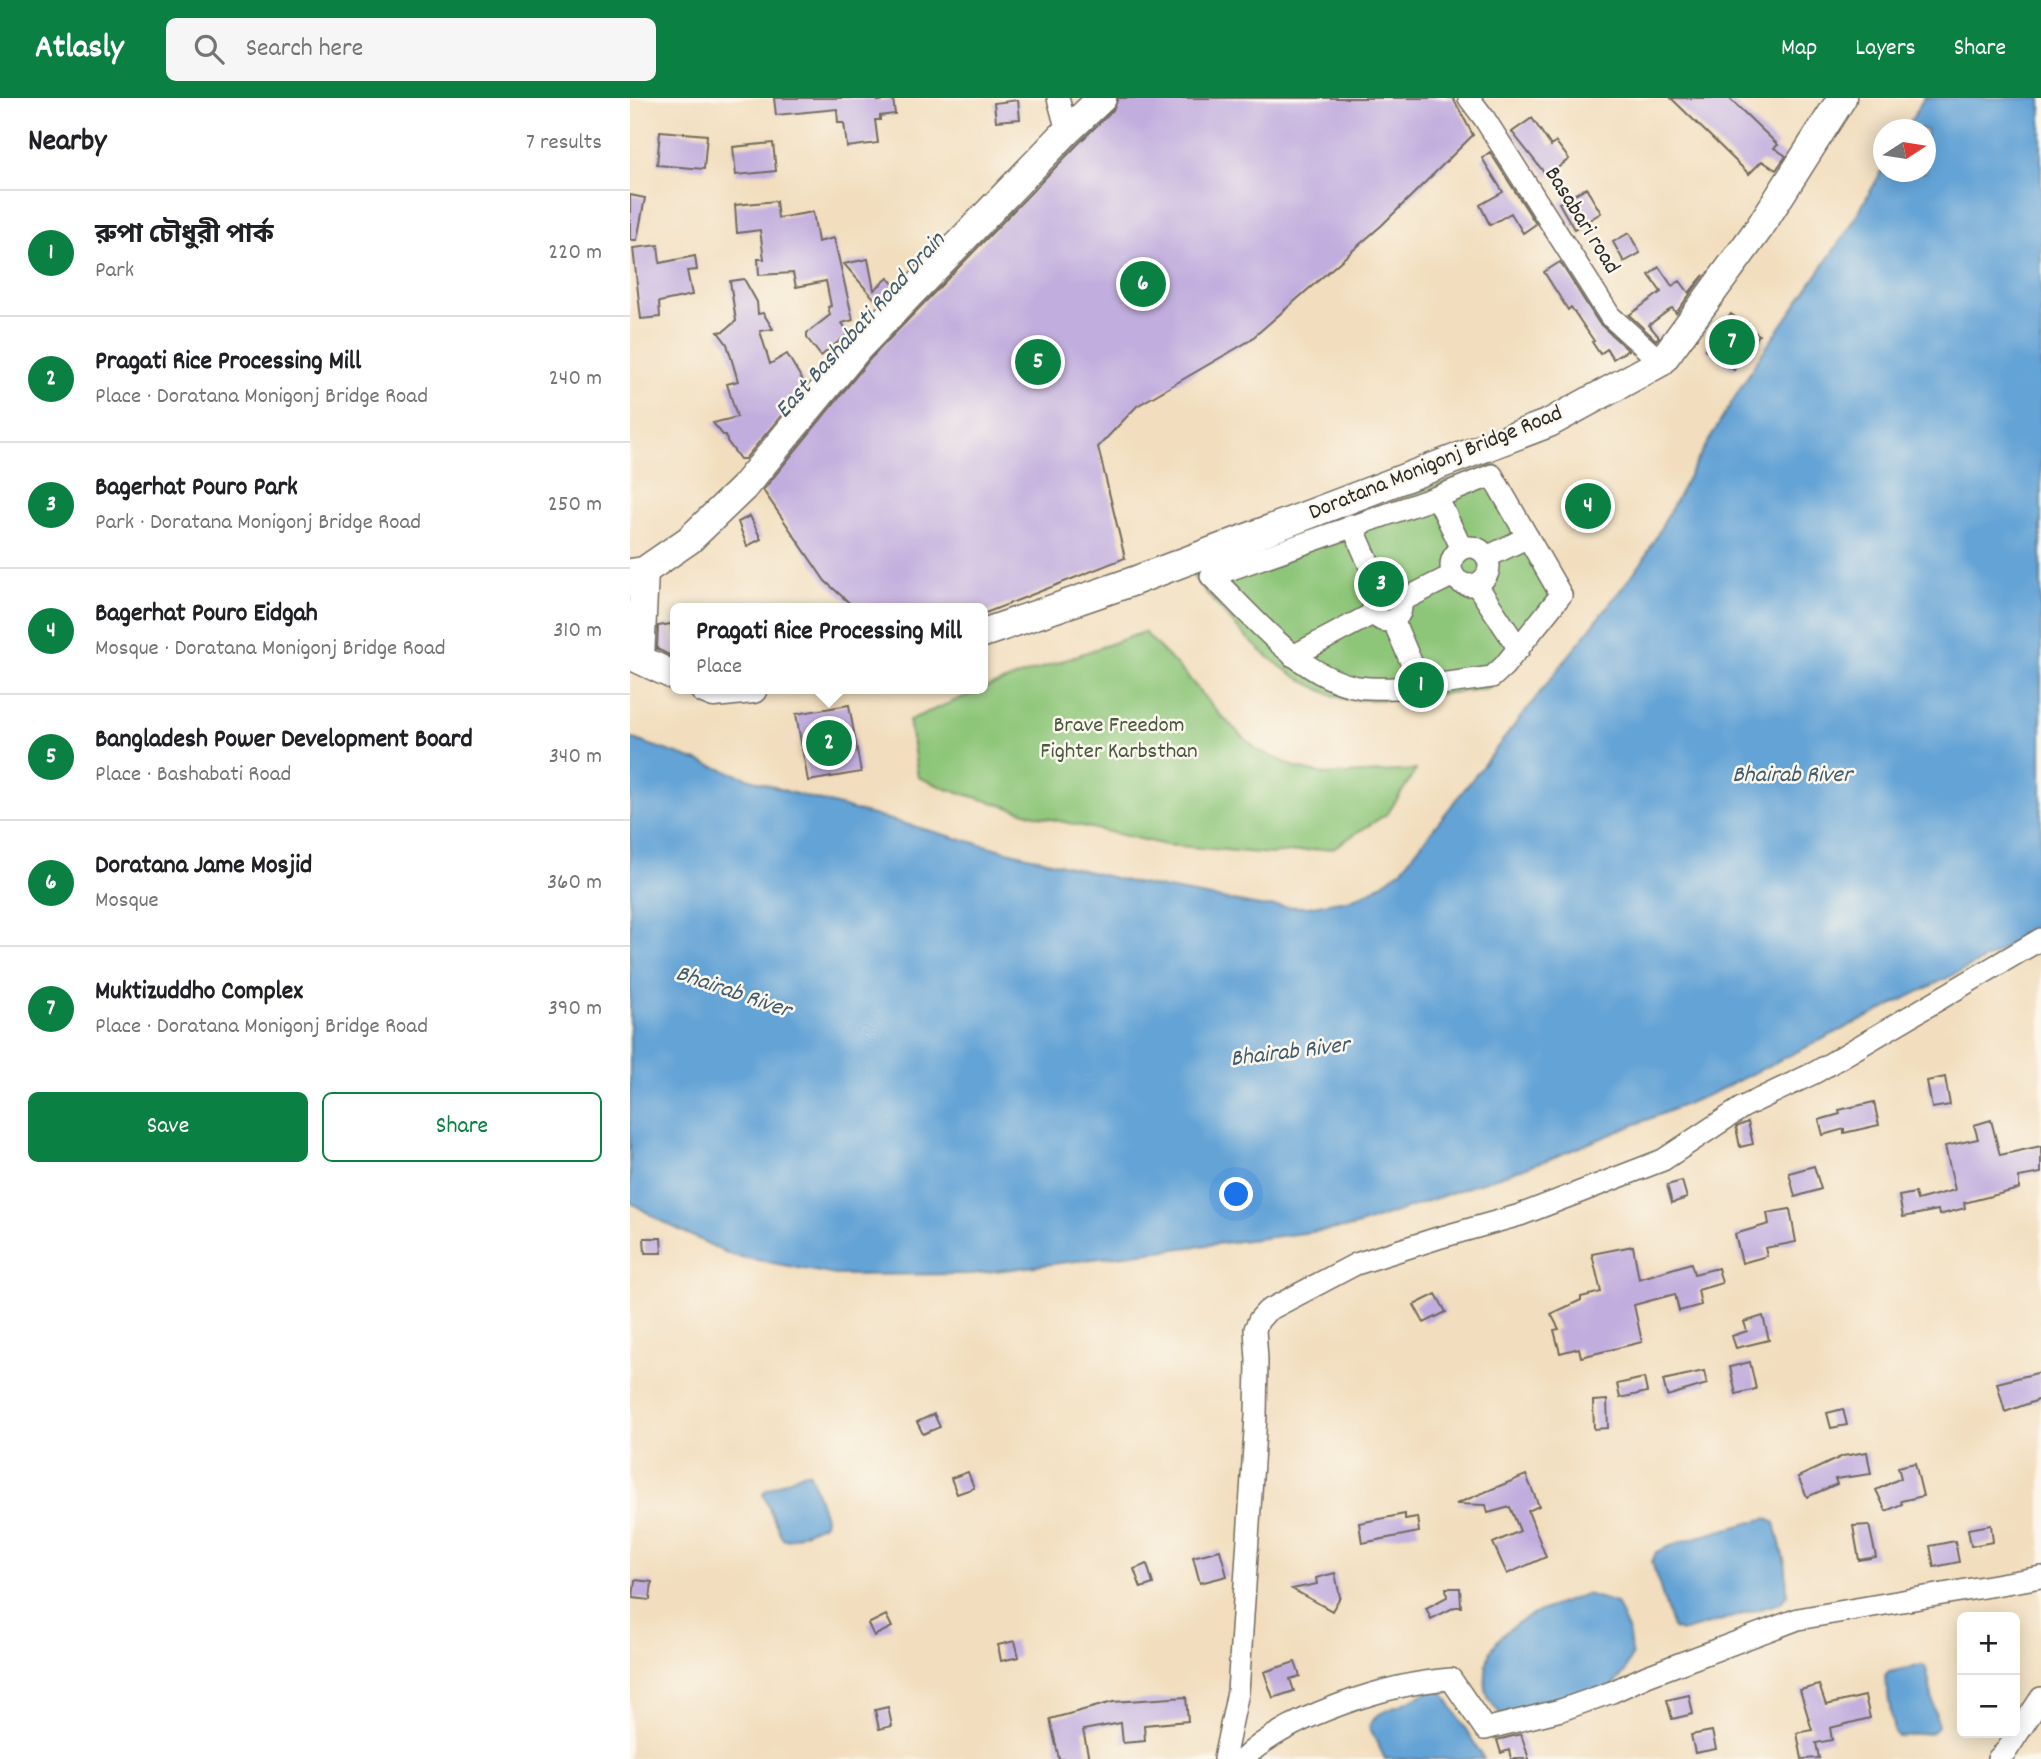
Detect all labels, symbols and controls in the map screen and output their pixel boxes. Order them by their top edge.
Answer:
search box [166,18,656,81]
text: Atlasly [35,26,124,73]
icon: search [190,30,228,68]
text: Search here [246,31,363,68]
text: Map [1781,32,1817,66]
text: Layers [1855,32,1916,66]
text: Share [1954,32,2006,66]
north arrow [1873,119,1936,182]
text: Nearby [28,122,106,165]
text: 7 results [526,127,602,160]
street label: Basabari road [1535,161,1627,281]
text: রুপা চৌধুরী পার্ক [95,218,274,255]
water label: East Bashabati Road Drain [768,225,955,427]
text: 1 [48,237,54,270]
text: 220 m [548,237,602,270]
text: Park [95,255,134,288]
pin: 6 [1120,258,1166,310]
pin: 7 [1709,316,1755,368]
pin: 5 [1015,336,1061,388]
text: Pragati Rice Processing Mill [95,344,361,381]
text: 2 [46,363,56,396]
text: 240 m [549,363,602,396]
text: Place · Doratana Monigonj Bridge Road [95,381,428,414]
street label: Doratana Monigonj Bridge Road [1304,398,1568,530]
text: Bagerhat Pouro Park [95,470,298,507]
pin: 4 [1565,480,1611,532]
text: 3 [46,489,56,522]
text: 250 m [548,489,602,522]
text: Park · Doratana Monigonj Bridge Road [95,507,421,540]
pin: 3 [1358,558,1404,610]
text: Bagerhat Pouro Eidgah [95,596,318,633]
popup [670,603,988,694]
text: Pragati Rice Processing Mill [696,614,962,651]
text: 4 [46,615,56,648]
text: 310 m [553,615,602,648]
text: Mosque · Doratana Monigonj Bridge Road [95,633,446,666]
text: Place [696,651,742,684]
pin: 1 [1398,659,1444,711]
park label: Brave Freedom Fighter Karbsthan [1040,710,1198,769]
pin: 2 [806,717,852,769]
text: Bangladesh Power Development Board [95,722,473,759]
text: 5 [46,741,56,774]
text: 340 m [549,741,602,774]
text: Place · Bashabati Road [95,759,291,792]
water label: Bhairab River [1732,759,1855,793]
text: Doratana Jame Mosjid [95,848,312,885]
text: 6 [45,867,57,900]
text: 360 m [547,867,602,900]
text: Mosque [95,885,159,918]
water label: Bhairab River [671,957,798,1030]
text: Muktizuddho Complex [95,974,303,1011]
text: 7 [47,993,55,1026]
text: 390 m [548,993,602,1026]
text: Place · Doratana Monigonj Bridge Road [95,1011,428,1044]
water label: Bhairab River [1229,1028,1355,1077]
button: Save [28,1092,308,1162]
button: Share [322,1092,602,1162]
your location [1219,1177,1253,1211]
map controls [1957,1612,2020,1738]
button: + [1957,1612,2020,1675]
button: − [1957,1675,2020,1738]

